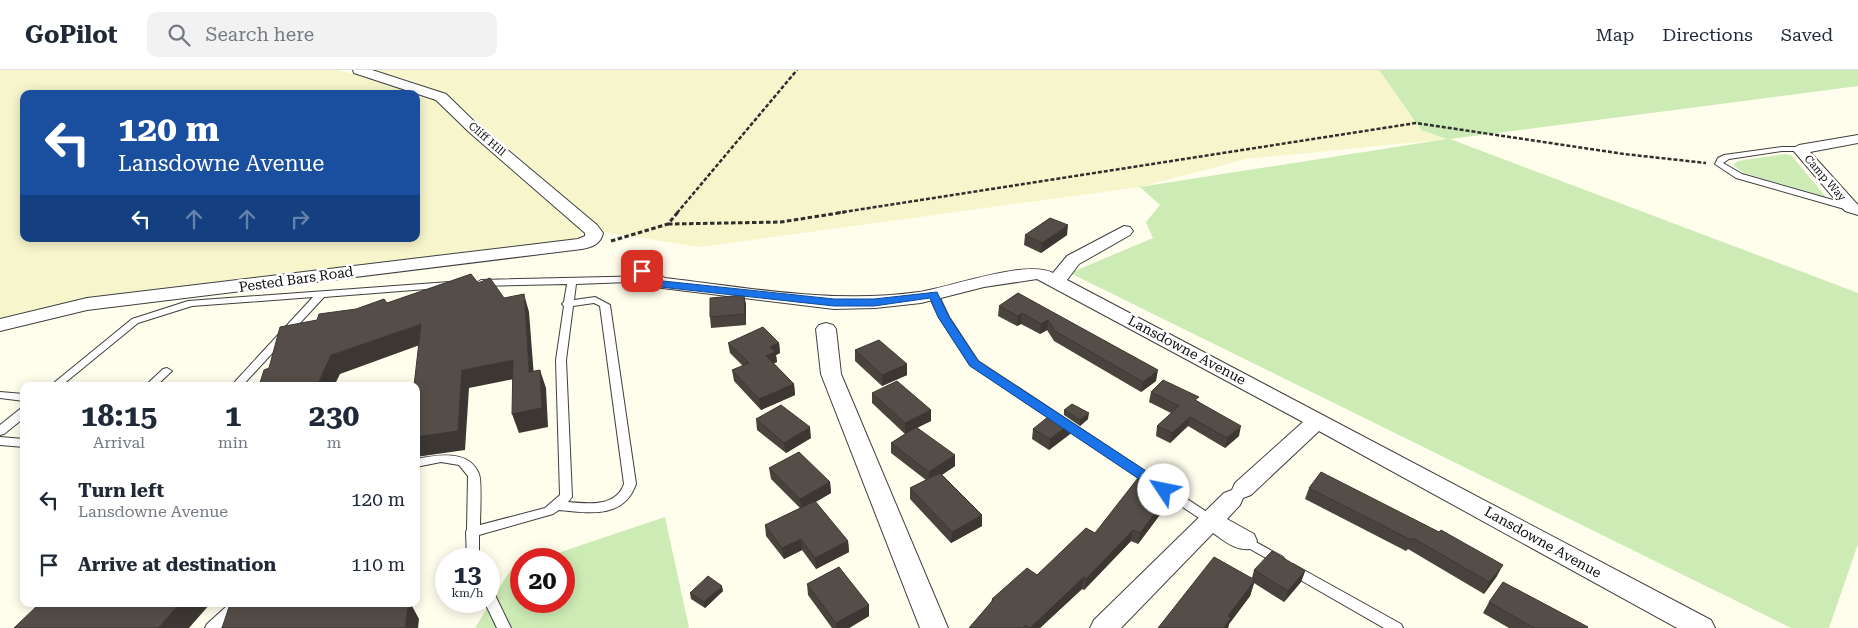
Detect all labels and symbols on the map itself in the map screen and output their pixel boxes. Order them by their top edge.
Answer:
street label: Cliff Hill [466,119,509,159]
street label: Camp Way [1801,152,1849,204]
pin [621,250,663,292]
street label: Pested Bars Road [238,263,354,295]
street label: Lansdowne Avenue [1125,312,1249,388]
position arrow [1137,463,1189,515]
street label: Lansdowne Avenue [1482,503,1605,581]
speed limit sign: 20 [510,548,575,613]

